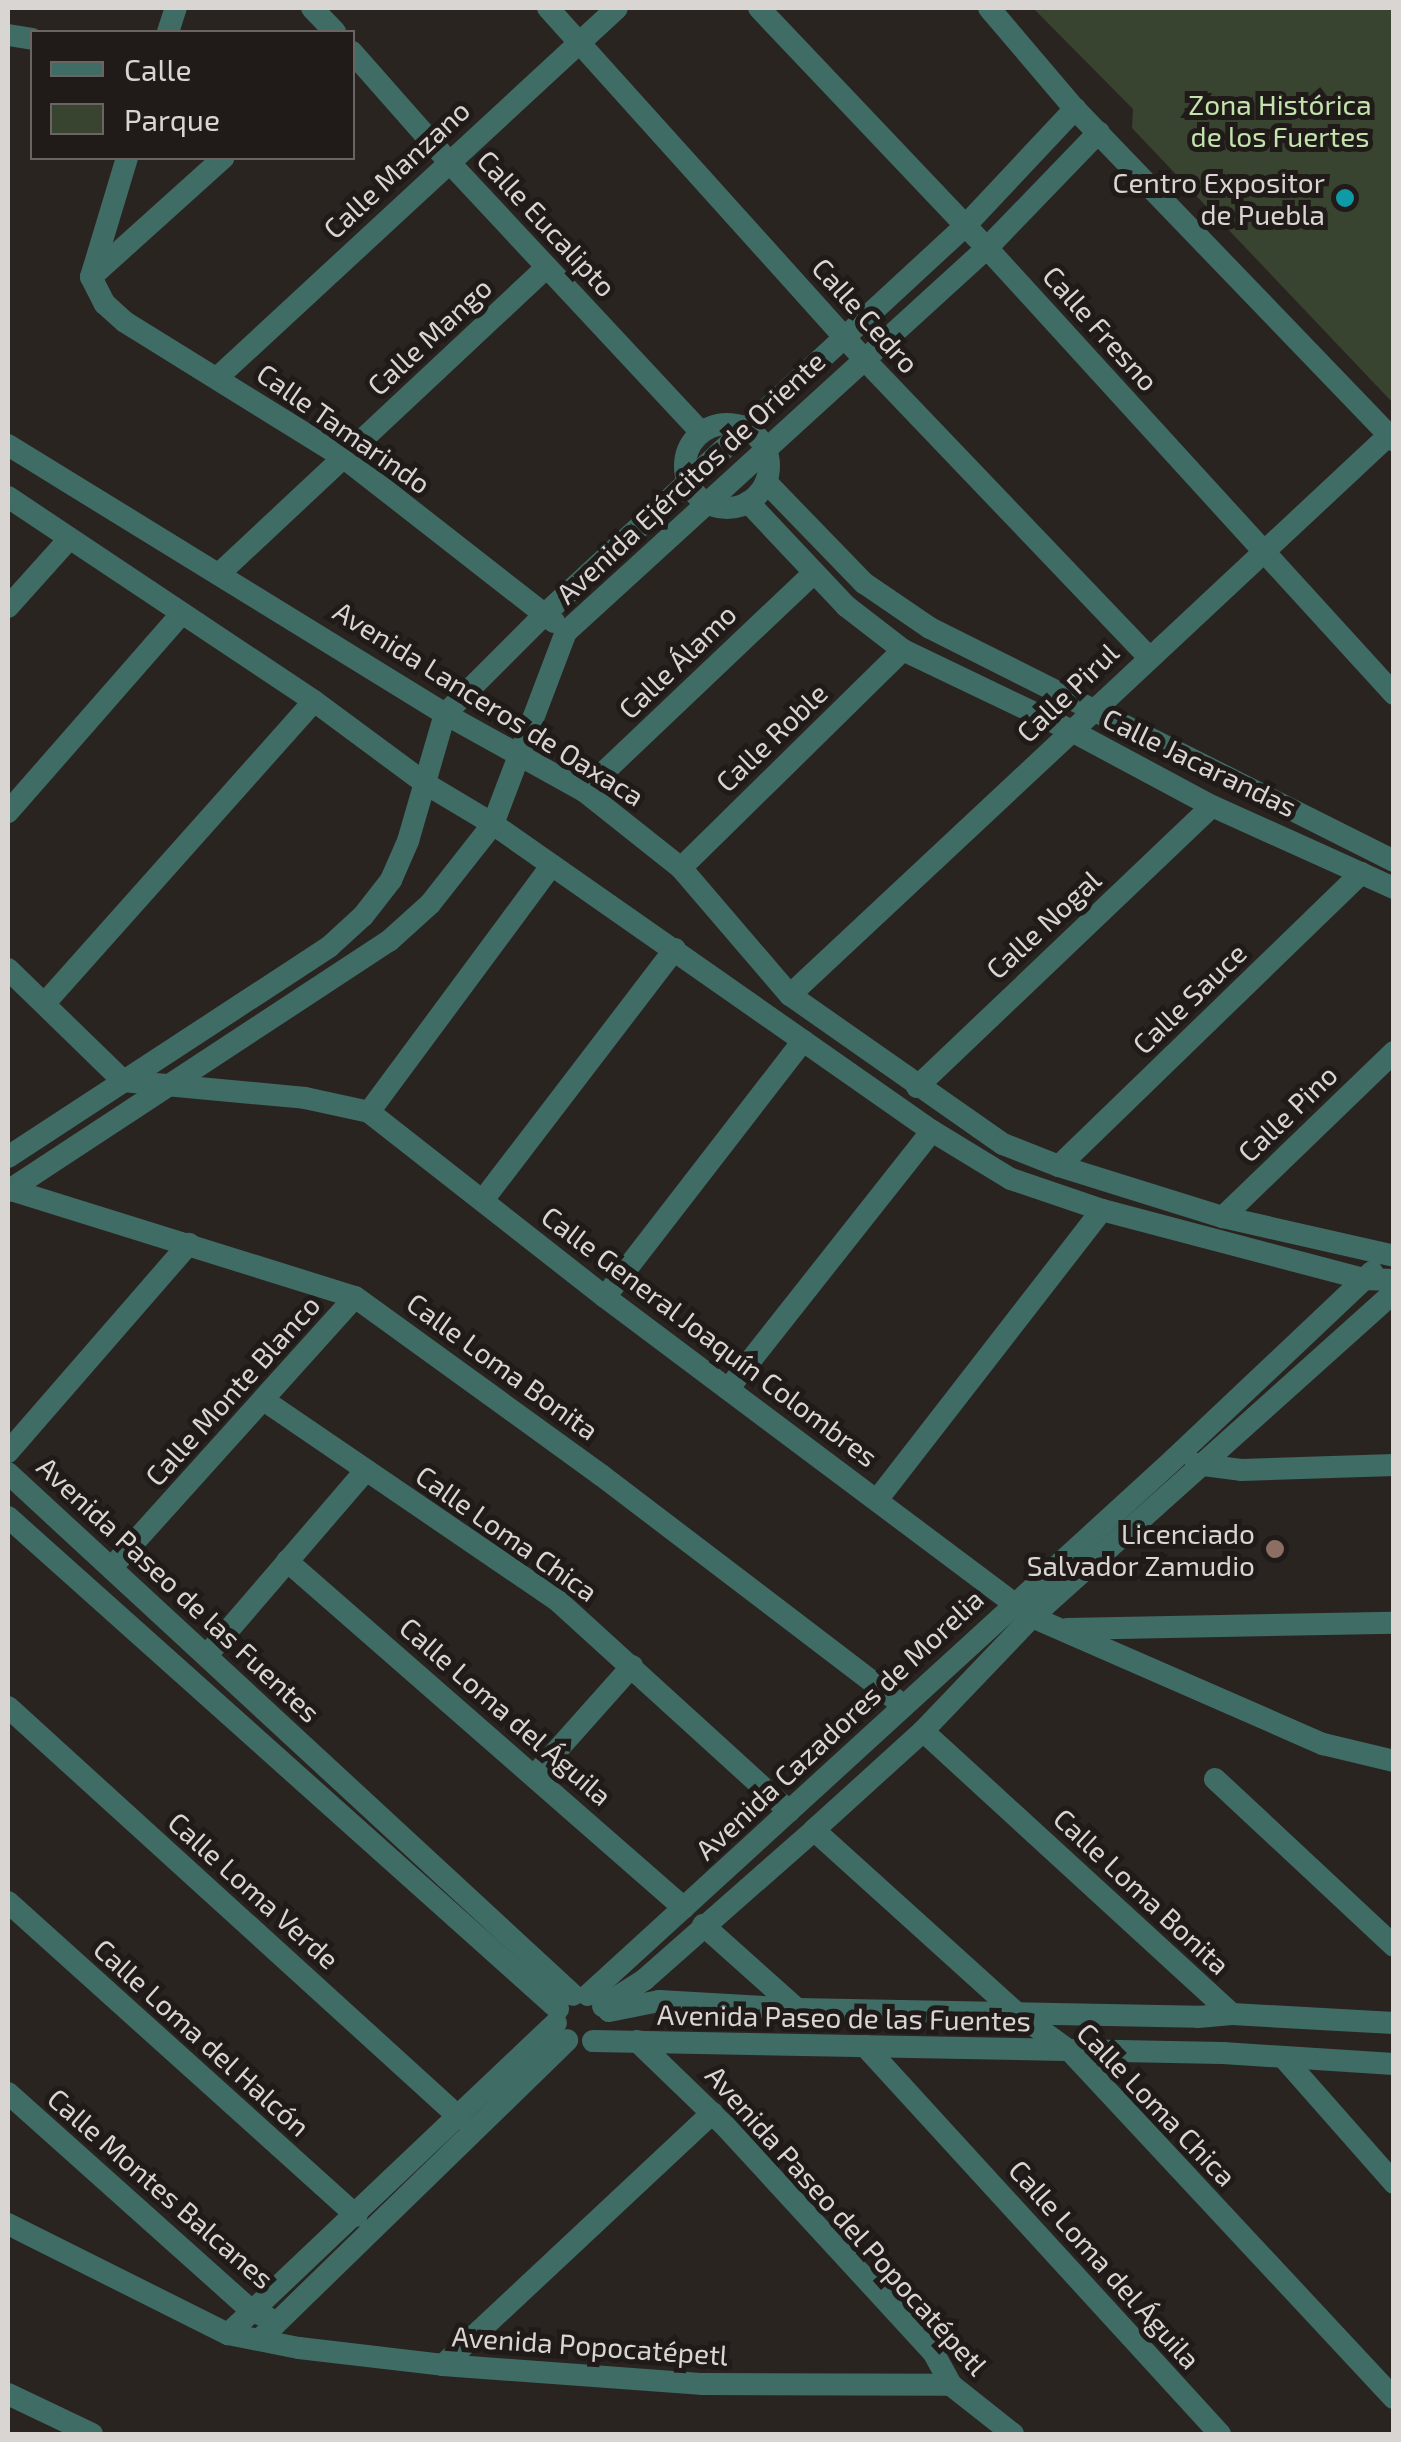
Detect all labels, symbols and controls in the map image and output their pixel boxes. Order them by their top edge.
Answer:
legend [30,30,355,160]
text: Calle [124,51,192,87]
park label: Zona Histórica de los Fuertes [1188,87,1372,153]
street label: Calle Manzano [316,93,476,245]
text: Parque [124,101,220,137]
street label: Calle Eucalipto [471,143,623,303]
place label: Centro Expositor de Puebla [1112,165,1325,231]
marker: Centro Expositor de Puebla [1334,187,1356,209]
street label: Calle Cedro [806,251,926,379]
street label: Calle Fresno [1036,259,1166,397]
street label: Calle Mango [360,270,498,402]
street label: Avenida Ejércitos de Oriente [549,344,831,610]
street label: Calle Tamarindo [251,356,437,500]
street label: Avenida Lanceros de Oaxaca [328,593,650,813]
street label: Calle Álamo [611,597,743,725]
street label: Calle Pirul [1009,635,1125,749]
street label: Calle Roble [708,676,834,798]
street label: Calle Jacarandas [1097,700,1303,824]
street label: Calle Nogal [979,863,1107,985]
street label: Calle Sauce [1125,936,1253,1060]
street label: Calle Pino [1230,1058,1344,1168]
street label: Calle General Joaquín Colombres [535,1198,885,1474]
street label: Calle Loma Bonita [401,1285,605,1447]
street label: Calle Monte Blanco [138,1288,326,1492]
street label: Avenida Paseo de las Fuentes [31,1449,327,1729]
street label: Calle Loma Chica [410,1458,604,1608]
place label: Licenciado Salvador Zamudio [1026,1516,1255,1582]
marker: Licenciado Salvador Zamudio [1264,1538,1286,1560]
street label: Avenida Cazadores de Morelia [688,1582,990,1866]
street label: Calle Loma del Águila [393,1609,619,1813]
street label: Calle Loma Bonita [1047,1801,1237,1981]
street label: Calle Loma Verde [162,1804,346,1976]
street label: Calle Loma del Halcón [87,1931,317,2143]
street label: Avenida Paseo de las Fuentes [657,1997,1031,2037]
street label: Calle Loma Chica [1071,2015,1243,2193]
street label: Avenida Paseo del Popocatépetl [699,2058,995,2382]
street label: Calle Montes Balcanes [41,2081,281,2295]
street label: Calle Loma del Águila [1002,2152,1208,2376]
street label: Avenida Popocatépetl [451,2319,729,2371]

